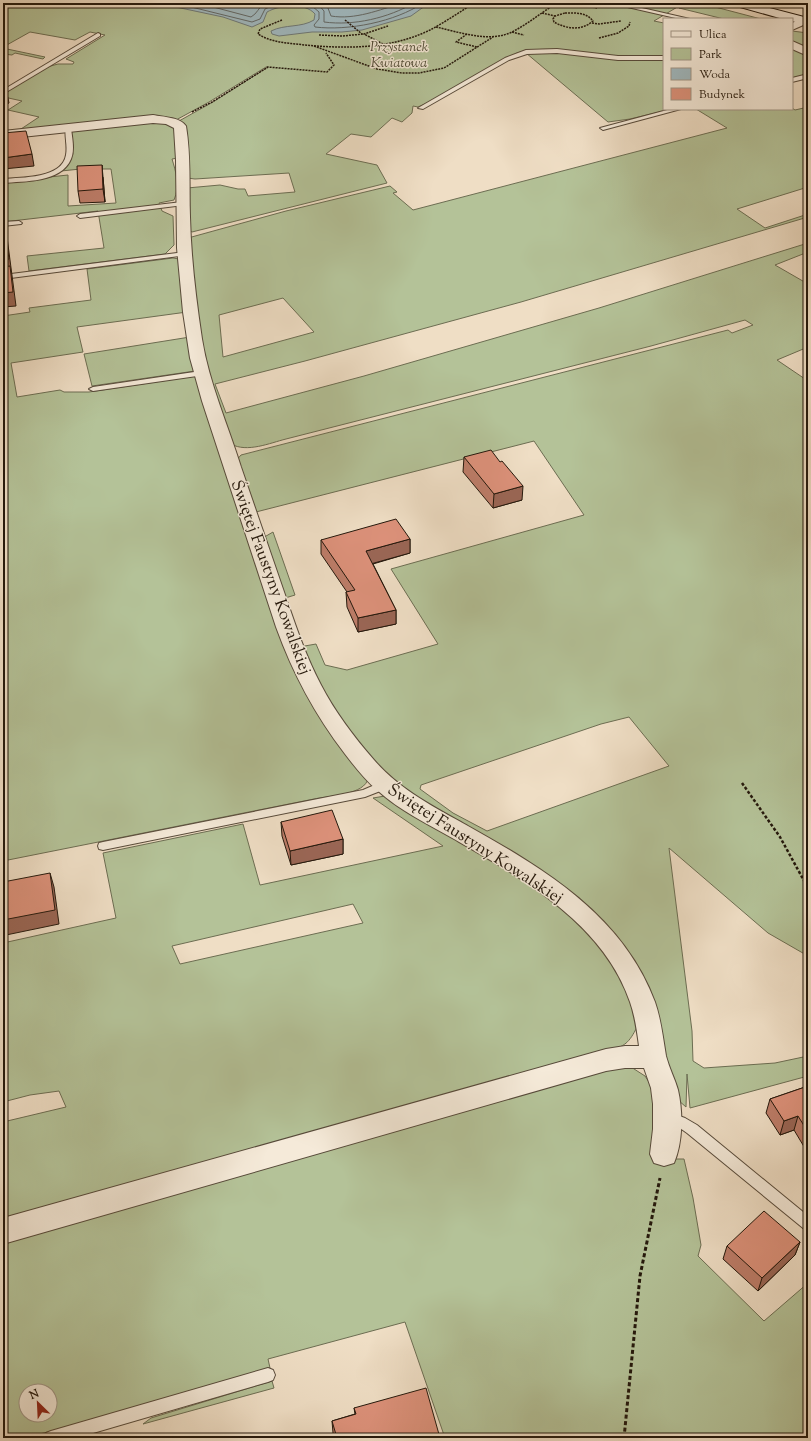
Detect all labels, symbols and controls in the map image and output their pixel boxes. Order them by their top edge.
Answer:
legend [663,18,793,110]
text: Ulica [699,26,727,44]
park label: Przystanek Kwiatowa [370,38,429,74]
text: Park [699,46,722,64]
text: Woda [699,66,731,84]
text: Budynek [699,86,746,104]
street label: Świętej Faustyny Kowalskiej [224,477,317,678]
street label: Świętej Faustyny Kowalskiej [382,779,568,911]
north arrow [18,1383,58,1423]
text: N [26,1386,42,1404]

